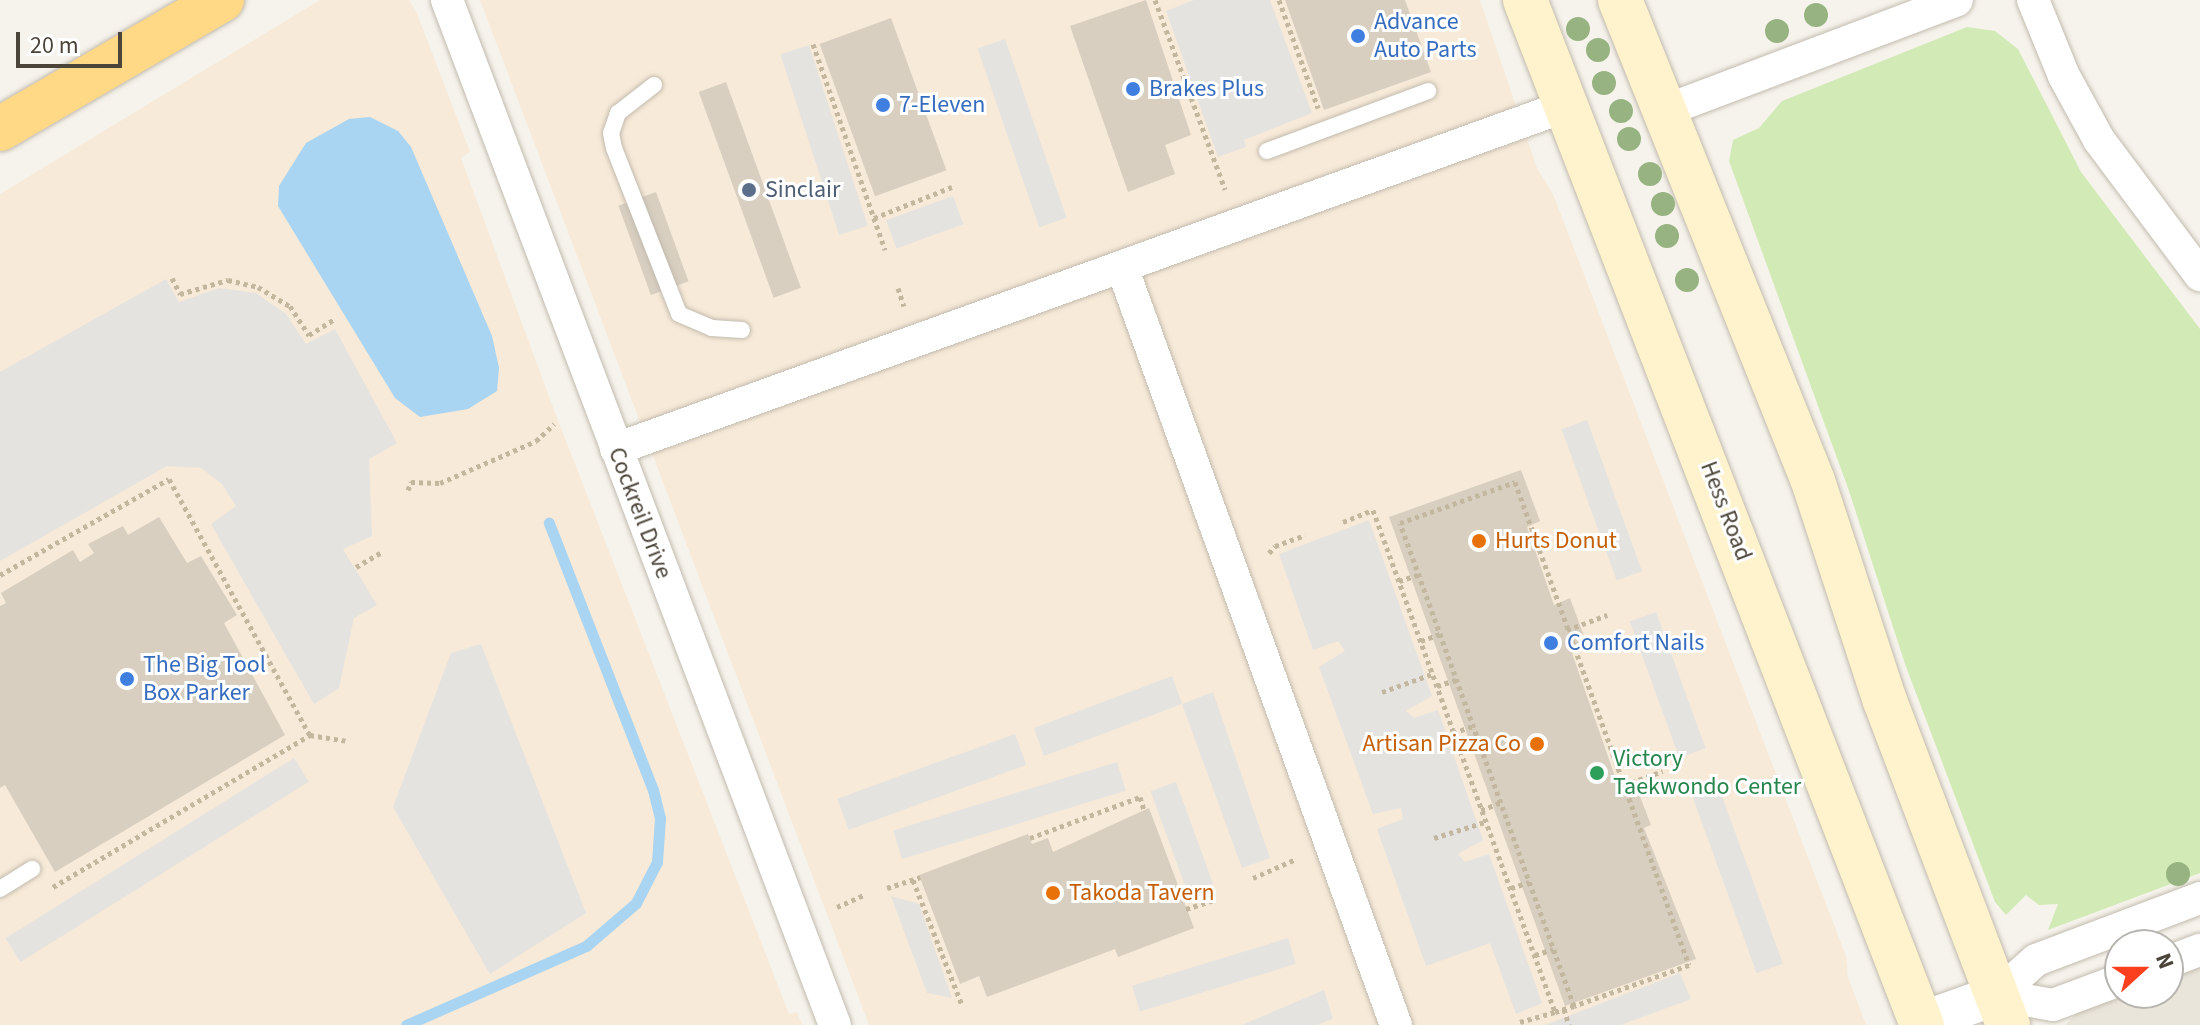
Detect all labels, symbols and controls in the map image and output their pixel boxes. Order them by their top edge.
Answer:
place label: Advance Auto Parts [1374,8,1476,64]
scale bar [20,16,126,66]
marker: Advance Auto Parts [1349,27,1367,45]
text: 20 m [30,28,79,63]
place label: Brakes Plus [1149,75,1264,103]
marker: Brakes Plus [1124,80,1142,98]
place label: 7-Eleven [899,91,985,119]
marker: 7-Eleven [874,96,892,114]
place label: Sinclair [765,176,840,204]
marker: Sinclair [740,181,758,199]
street label: Cockreil Drive [602,443,678,583]
street label: Hess Road [1694,457,1758,565]
place label: Hurts Donut [1495,527,1617,555]
marker: Hurts Donut [1470,532,1488,550]
place label: Comfort Nails [1567,629,1704,657]
marker: Comfort Nails [1542,634,1560,652]
place label: The Big Tool Box Parker [143,651,266,707]
marker: The Big Tool Box Parker [118,670,136,688]
place label: Artisan Pizza Co [1363,730,1521,758]
marker: Artisan Pizza Co [1528,735,1546,753]
place label: Victory Taekwondo Center [1613,745,1801,801]
marker: Victory Taekwondo Center [1588,764,1606,782]
place label: Takoda Tavern [1069,879,1215,907]
marker: Takoda Tavern [1044,884,1062,902]
north arrow [2104,929,2184,1009]
text: N [2147,949,2182,974]

